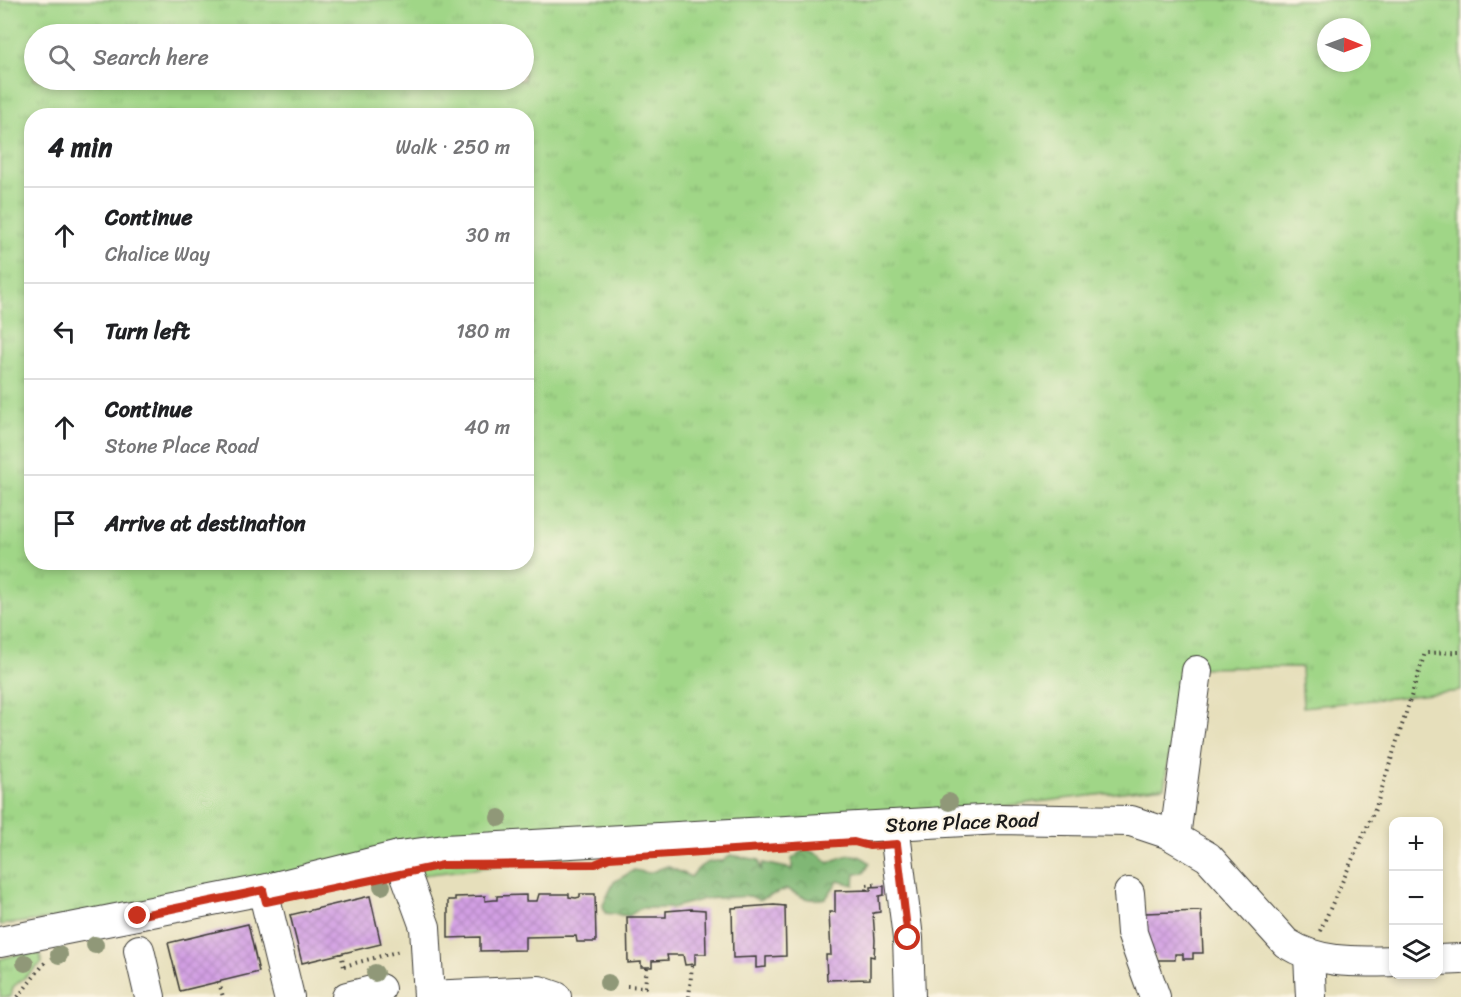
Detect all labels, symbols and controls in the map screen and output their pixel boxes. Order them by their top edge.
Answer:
north arrow [1317,18,1371,72]
search box [24,24,534,90]
text: Search here [93,38,209,77]
icon: search [45,41,78,74]
text: 4 min [48,124,112,170]
text: Walk · 250 m [396,130,510,165]
text: Continue [105,198,193,237]
text: 30 m [466,218,510,253]
icon: ahead [48,219,81,252]
text: Chalice Way [105,237,210,272]
text: Turn left [105,312,190,351]
text: 180 m [456,314,510,349]
icon: left [48,315,81,348]
text: Continue [105,390,193,429]
text: 40 m [464,410,510,445]
icon: ahead [48,411,81,444]
text: Stone Place Road [105,429,258,464]
text: Arrive at destination [105,504,306,543]
icon: arrive [48,507,81,540]
street label: Stone Place Road [885,802,1041,843]
map controls [1389,817,1443,979]
button: + [1389,817,1443,871]
button: − [1389,871,1443,925]
route end [124,902,150,928]
route start [894,924,920,950]
button: layers [1389,925,1443,979]

